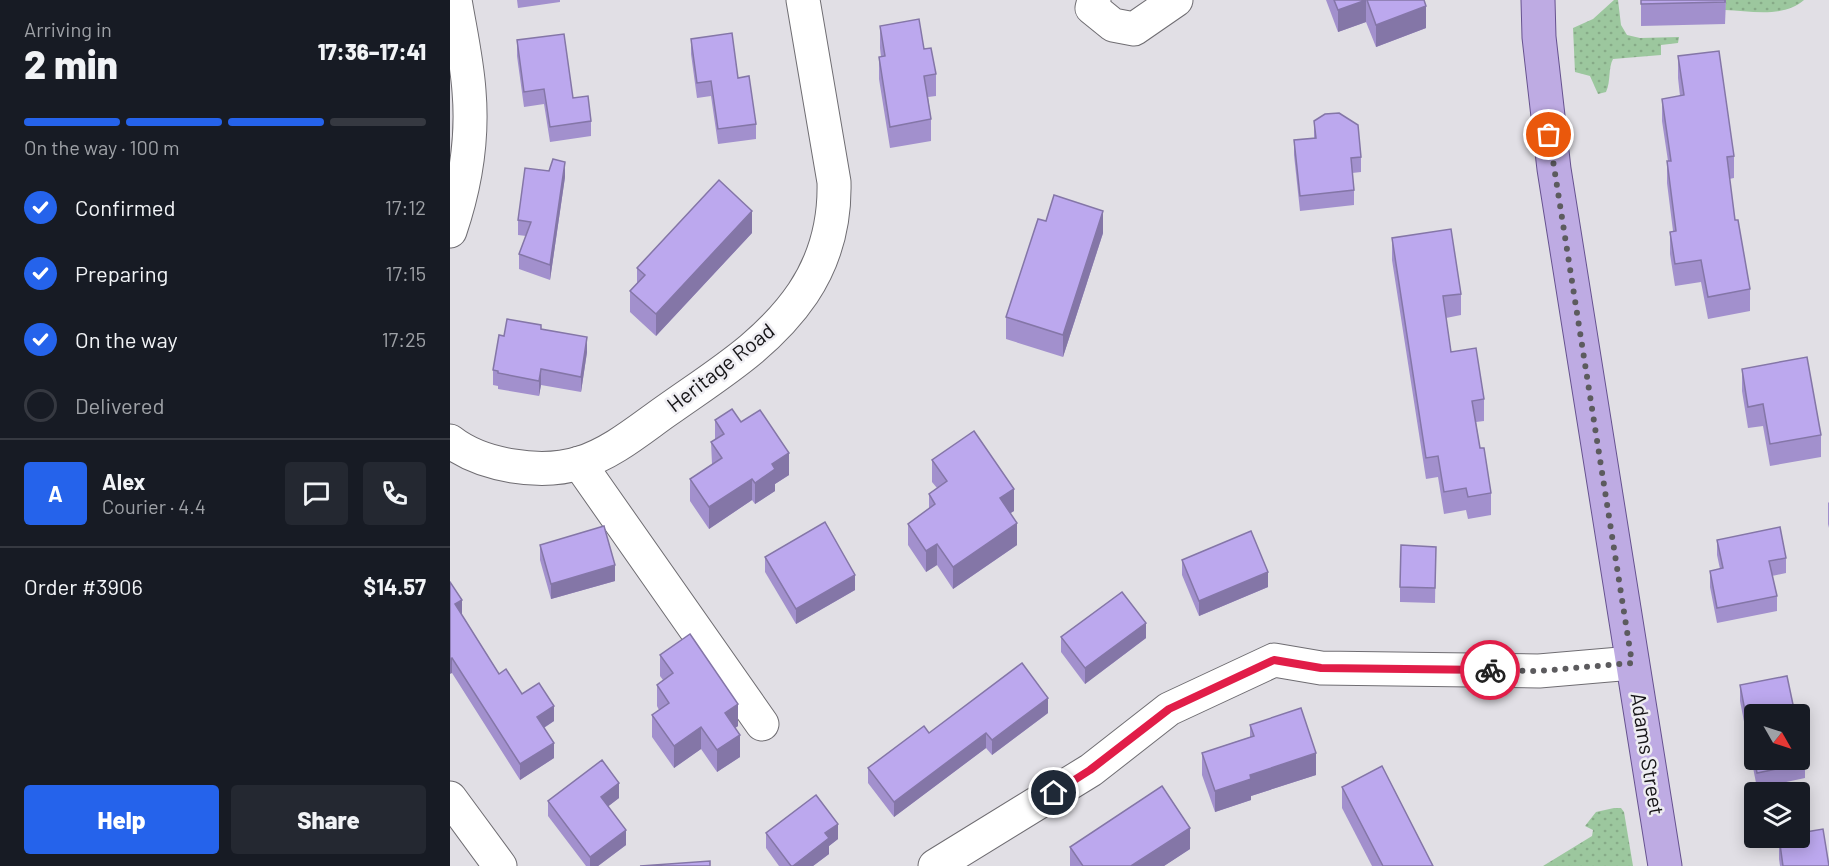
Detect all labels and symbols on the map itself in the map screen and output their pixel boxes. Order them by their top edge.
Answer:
pin [1523,109,1574,160]
street label: Heritage Road [661,317,779,416]
courier [1460,640,1520,700]
street label: Adams Street [1626,691,1671,817]
north arrow [1744,704,1810,770]
pin [1028,767,1079,818]

